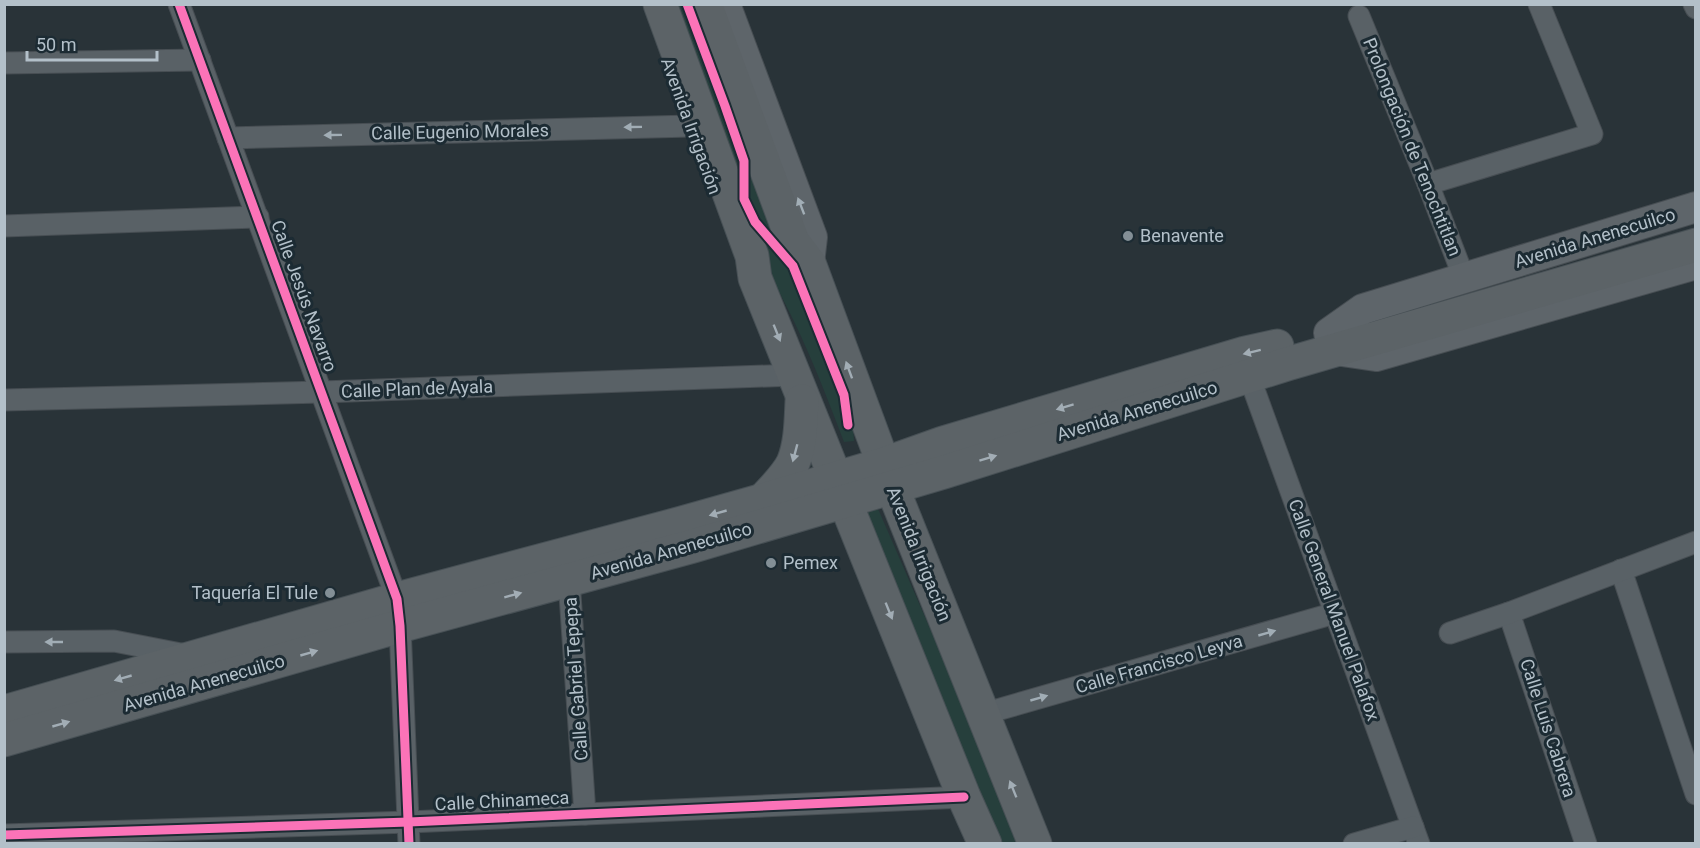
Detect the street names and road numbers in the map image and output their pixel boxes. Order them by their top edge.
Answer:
street label: Prolongación de Tenochtitlan [1359,35,1466,259]
street label: Avenida Irrigación [657,55,726,197]
street label: Calle Eugenio Morales [371,119,549,144]
street label: Avenida Anenecuilco [1512,203,1678,272]
street label: Calle Jesús Navarro [267,217,342,375]
street label: Calle Plan de Ayala [341,375,493,402]
street label: Avenida Anenecuilco [1054,376,1220,445]
street label: Avenida Irrigación [883,483,956,624]
street label: Calle General Manuel Palafox [1285,496,1384,724]
street label: Avenida Anenecuilco [588,517,754,584]
street label: Calle Gabriel Tepepa [559,597,592,762]
street label: Calle Francisco Leyva [1073,630,1245,697]
street label: Avenida Anenecuilco [121,649,287,716]
street label: Calle Luis Cabrera [1516,656,1581,800]
street label: Calle Chinameca [434,786,570,815]

